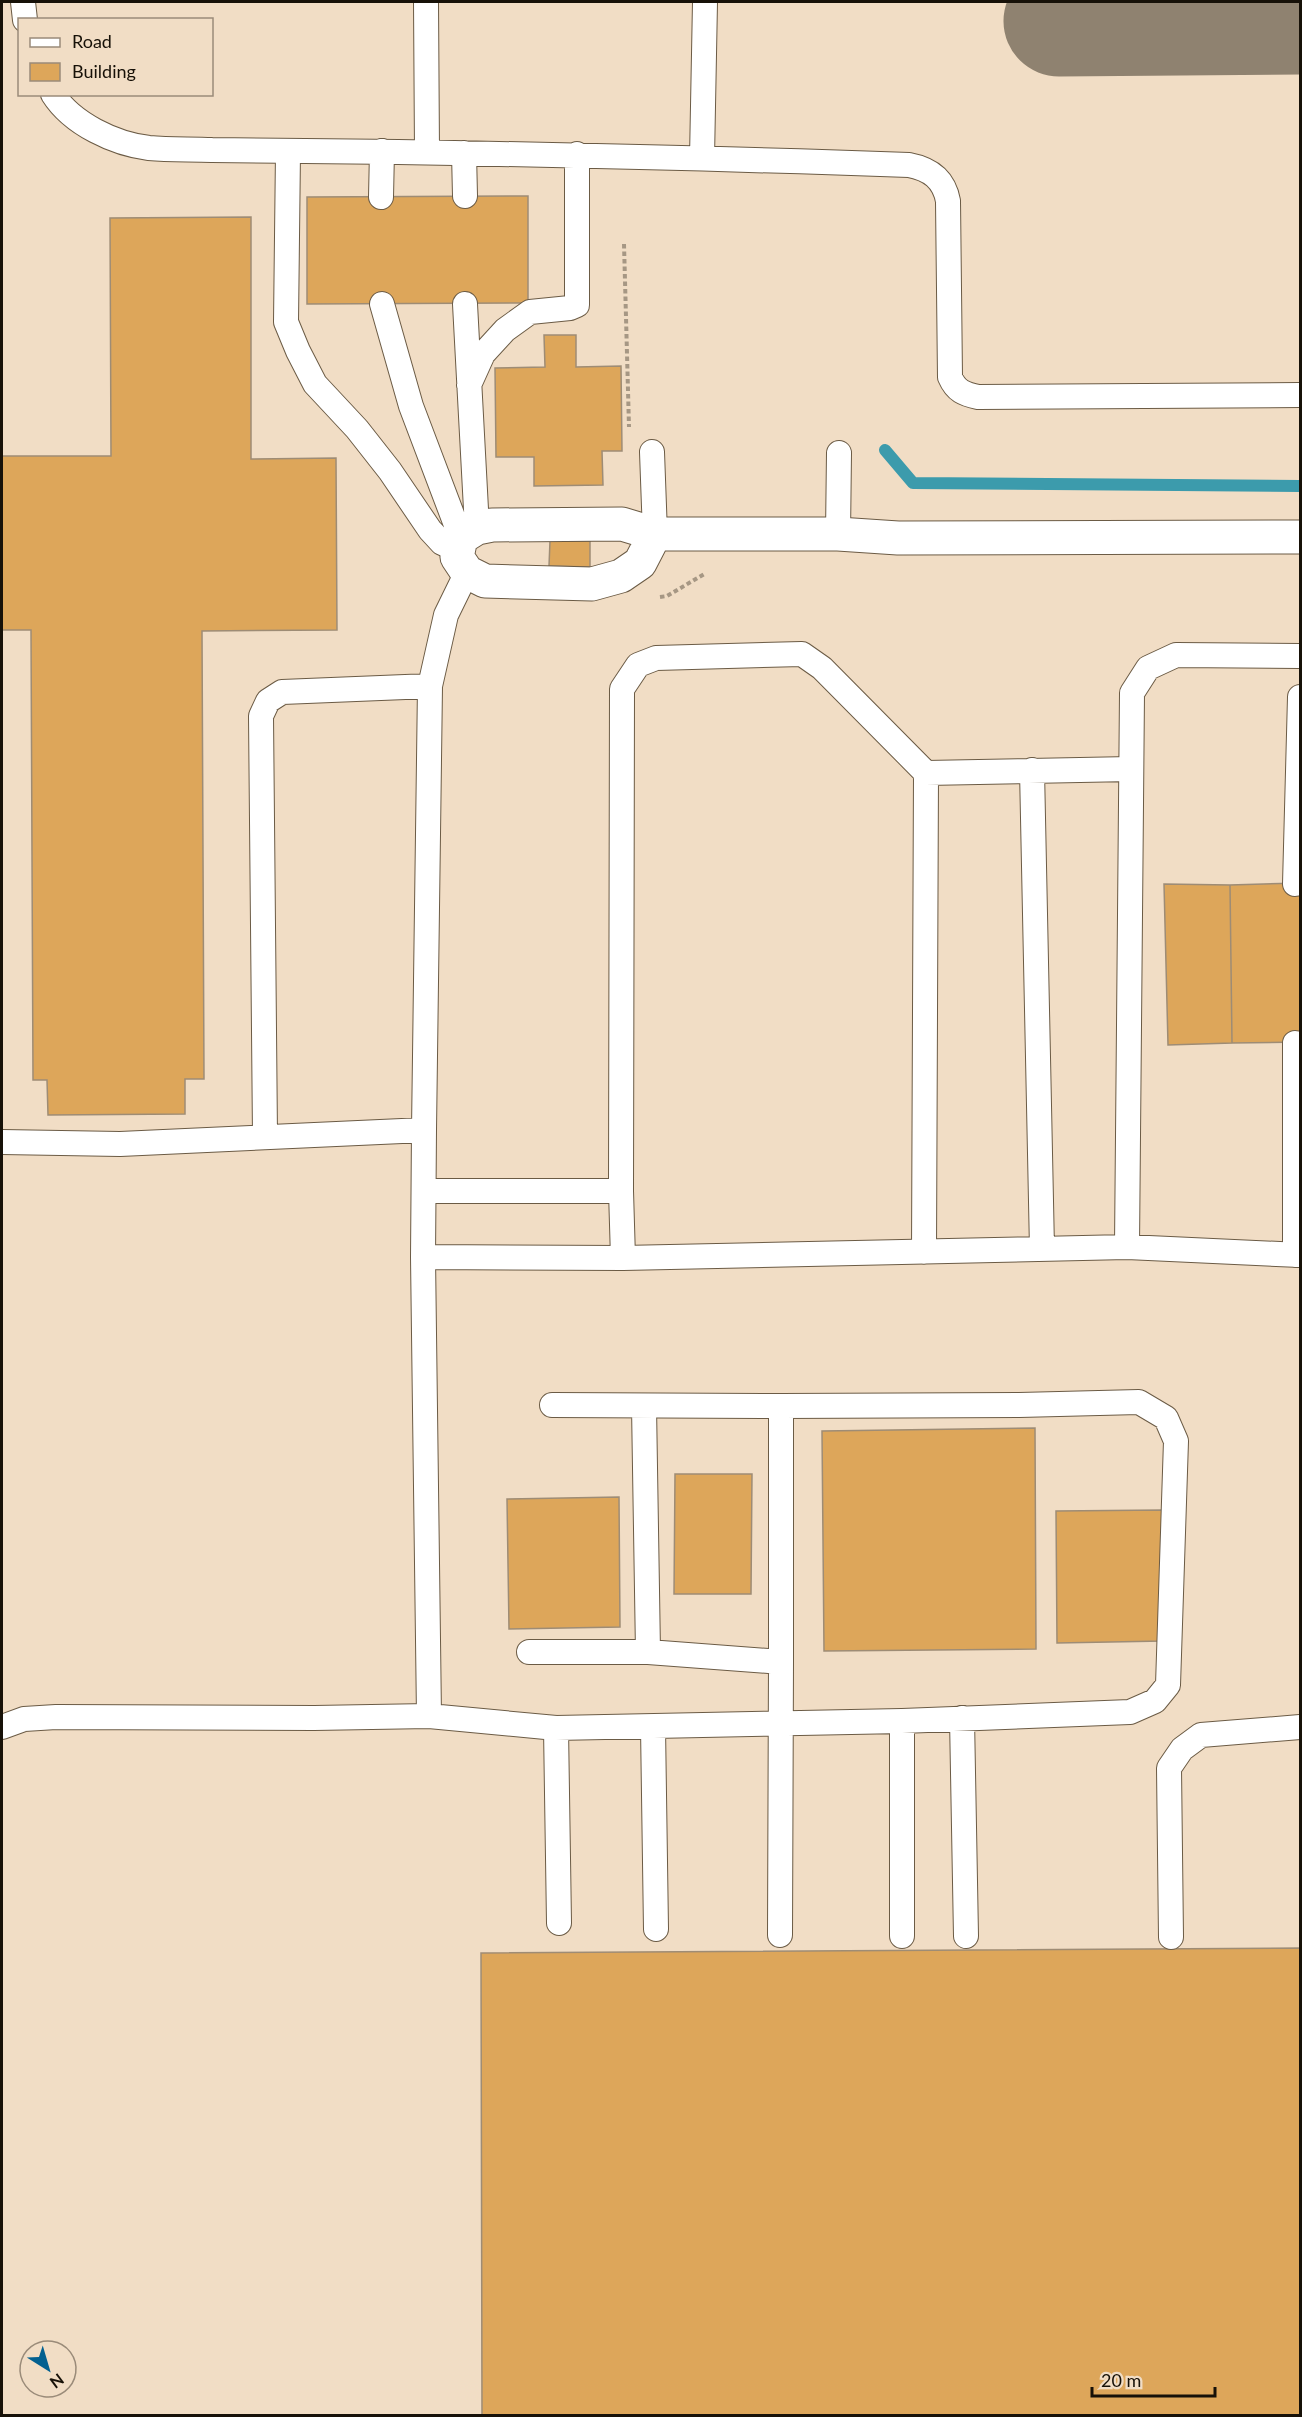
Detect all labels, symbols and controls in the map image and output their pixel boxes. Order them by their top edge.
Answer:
legend [18,18,213,96]
text: Road [72,30,112,52]
text: Building [72,60,136,82]
north arrow [18,2339,78,2399]
scale bar [1092,2360,1215,2398]
text: 20 m [1101,2369,1141,2391]
text: N [47,2370,68,2393]

